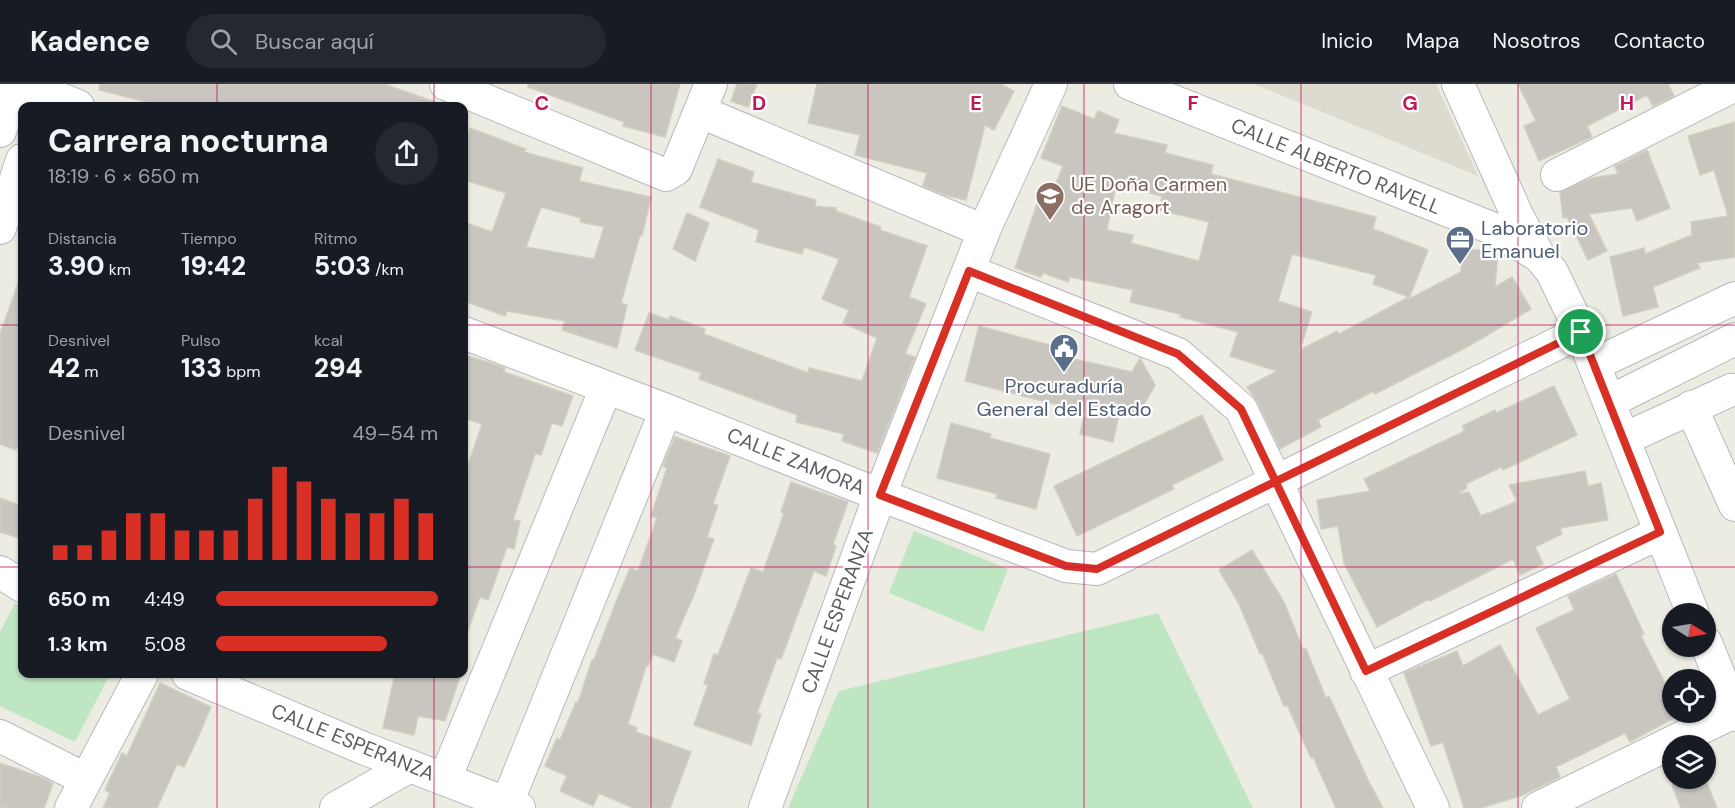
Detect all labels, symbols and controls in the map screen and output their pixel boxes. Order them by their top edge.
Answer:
search box [186,14,606,68]
text: Kadence [30,23,150,60]
icon: search [207,25,240,58]
text: Buscar aquí [255,27,374,56]
text: Inicio [1321,27,1373,55]
text: Mapa [1406,27,1460,55]
text: Nosotros [1493,27,1581,55]
text: Contacto [1614,27,1705,55]
text: C [535,90,549,116]
text: D [752,90,766,116]
text: E [970,90,982,116]
text: F [1187,90,1199,116]
text: G [1402,90,1418,116]
text: H [1620,90,1634,116]
street label: CALLE ALBERTO RAVELL [1227,112,1445,220]
text: Carrera nocturna [48,119,329,162]
button: share [375,122,438,185]
text: 18:19 · 6 × 650 m [48,163,199,189]
place label: UE Doña Carmen de Aragort [1071,171,1227,220]
school or university icon: UE Doña Carmen de Aragort [1034,180,1066,222]
place label: Laboratorio Emanuel [1481,215,1588,264]
office icon: Laboratorio Emanuel [1444,224,1476,266]
text: Distancia [48,228,116,249]
text: Tiempo [181,228,237,249]
text: Ritmo [314,228,357,249]
text: 3.90 [48,249,105,283]
text: 19:42 [181,249,246,283]
text: 5:03 [314,249,371,283]
text: km [105,259,131,280]
text: /km [371,259,404,280]
pin [1555,306,1606,357]
icon: arrive [1564,315,1597,348]
text: Desnivel [48,330,110,351]
text: Pulso [181,330,221,351]
text: kcal [314,330,343,351]
public building icon: Procuraduría General del Estado [1048,332,1080,374]
text: 42 [48,351,80,385]
text: 133 [181,351,222,385]
text: 294 [314,351,362,385]
text: m [80,361,99,382]
text: bpm [222,361,261,382]
place label: Procuraduría General del Estado [976,373,1152,422]
text: Desnivel [48,420,125,446]
text: 49–54 m [352,420,438,446]
street label: CALLE ZAMORA [723,421,869,501]
street label: CALLE ESPERANZA [795,525,879,697]
text: 650 m [48,586,110,612]
text: 4:49 [144,586,185,612]
north arrow [1662,603,1716,657]
map controls [1662,603,1716,789]
text: 1.3 km [48,631,107,657]
text: 5:08 [144,631,186,657]
button: locate [1662,669,1716,723]
street label: CALLE ESPERANZA [268,697,438,787]
button: layers [1662,735,1716,789]

